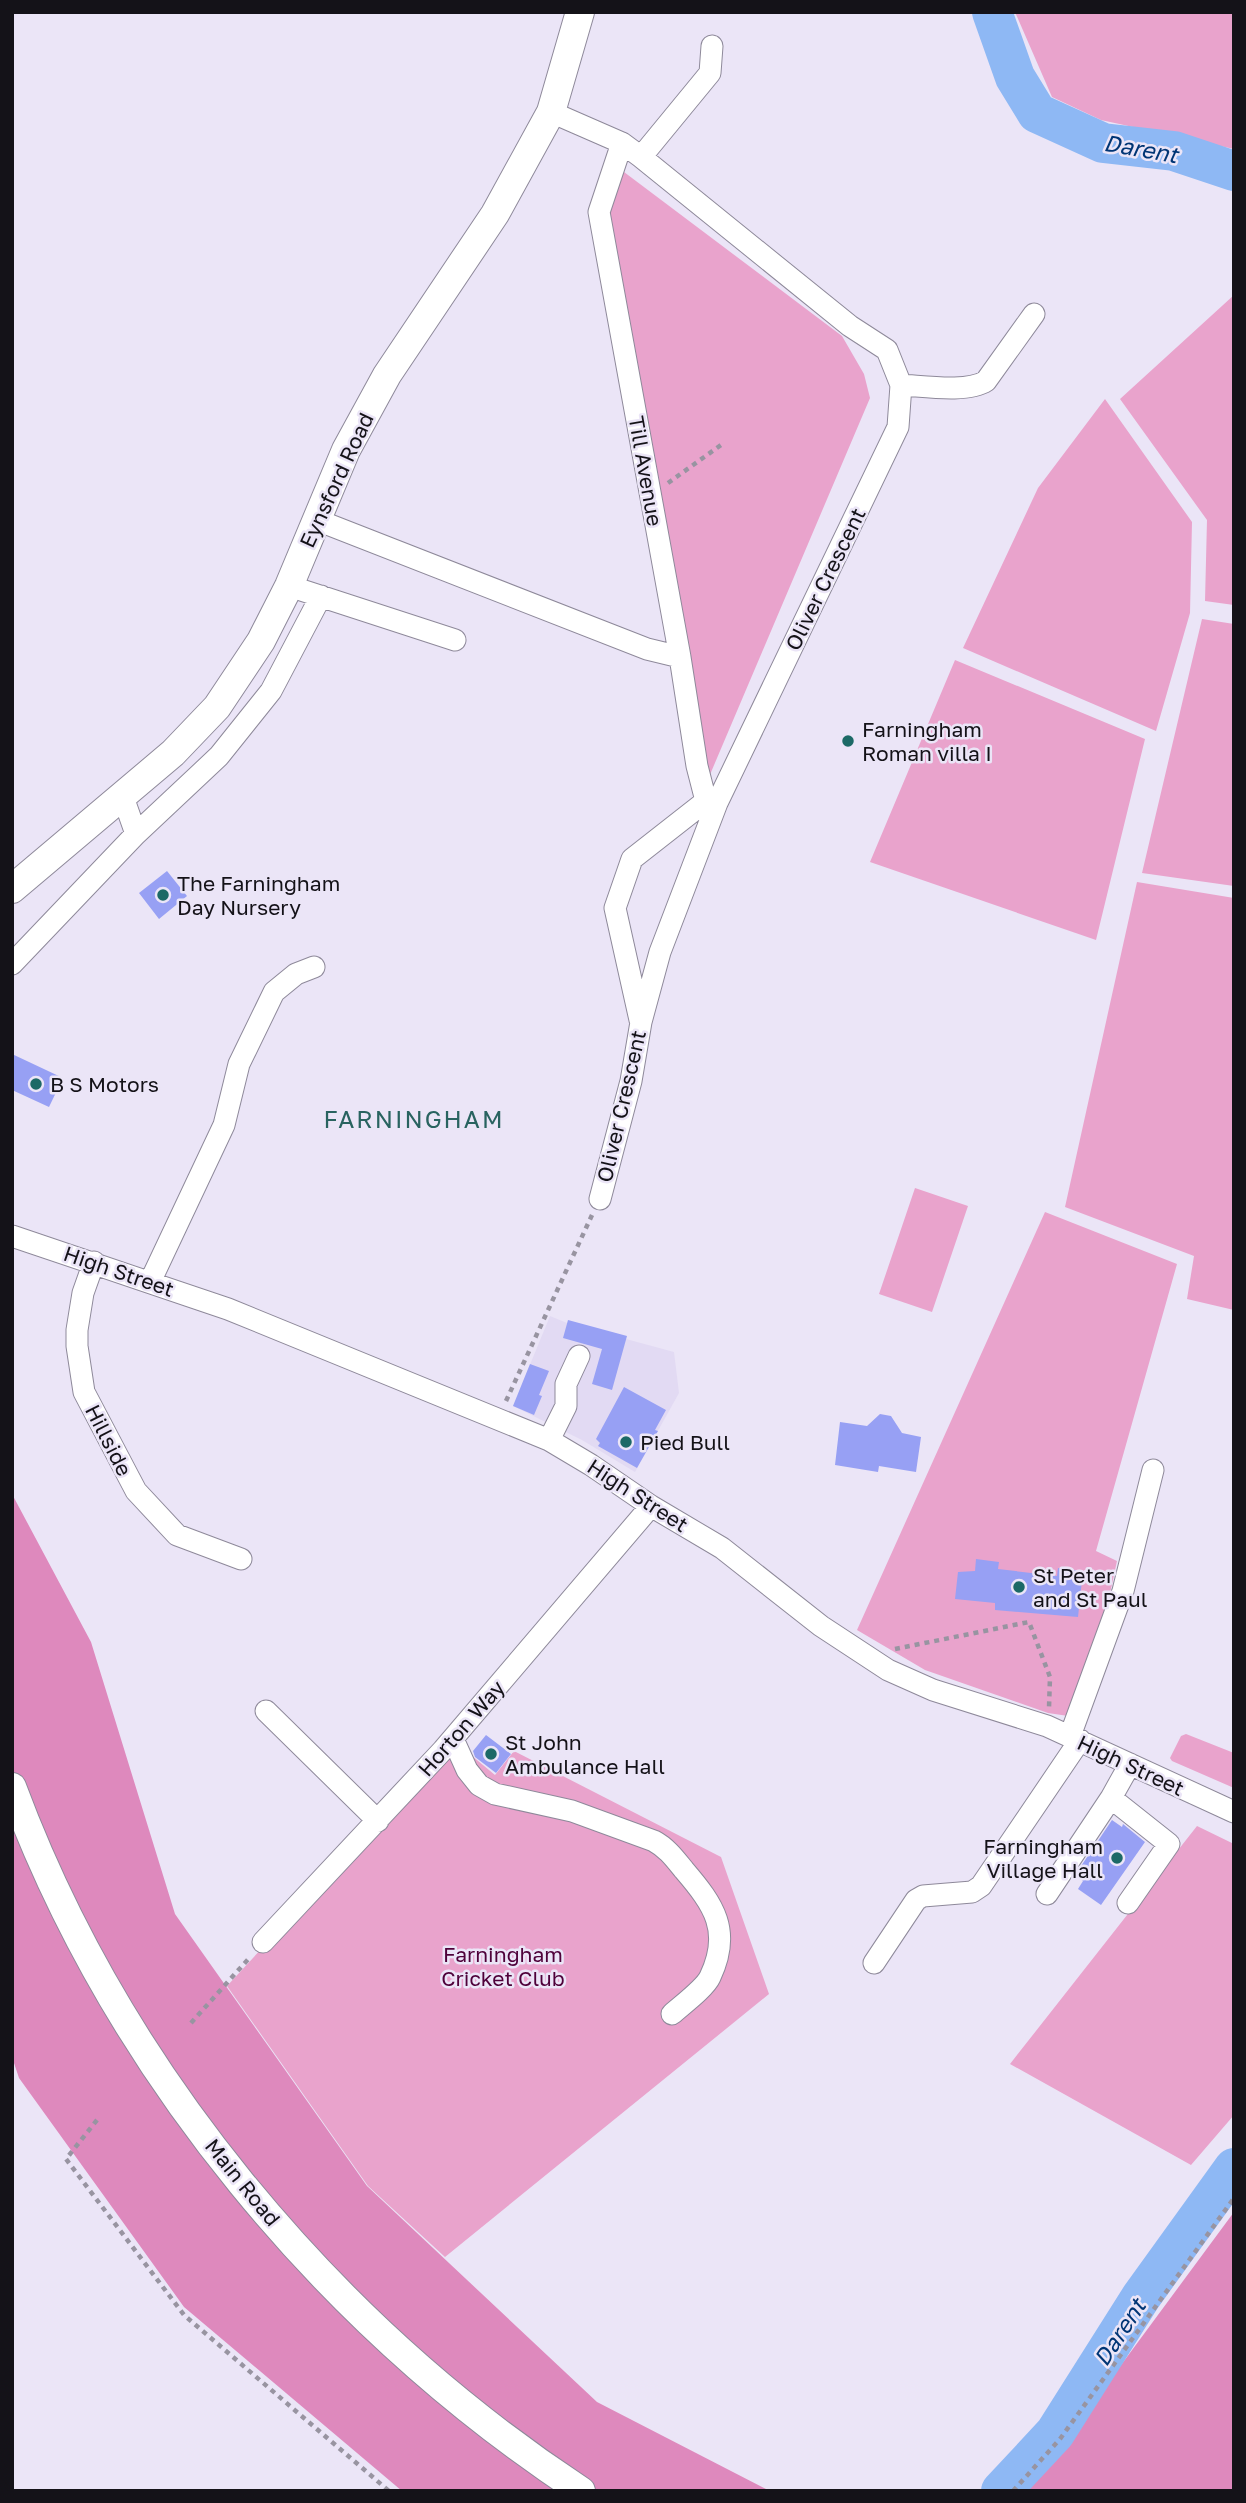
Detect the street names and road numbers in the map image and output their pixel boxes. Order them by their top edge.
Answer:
street label: Eynsford Road [293,408,379,552]
street label: Till Avenue [624,414,668,528]
street label: Oliver Crescent [779,504,871,654]
street label: Oliver Crescent [591,1027,651,1185]
street label: High Street [60,1240,178,1302]
street label: Hillside [80,1400,138,1480]
street label: High Street [583,1453,693,1537]
street label: Horton Way [412,1674,510,1781]
street label: High Street [1073,1729,1189,1801]
street label: Main Road [200,2133,286,2231]

